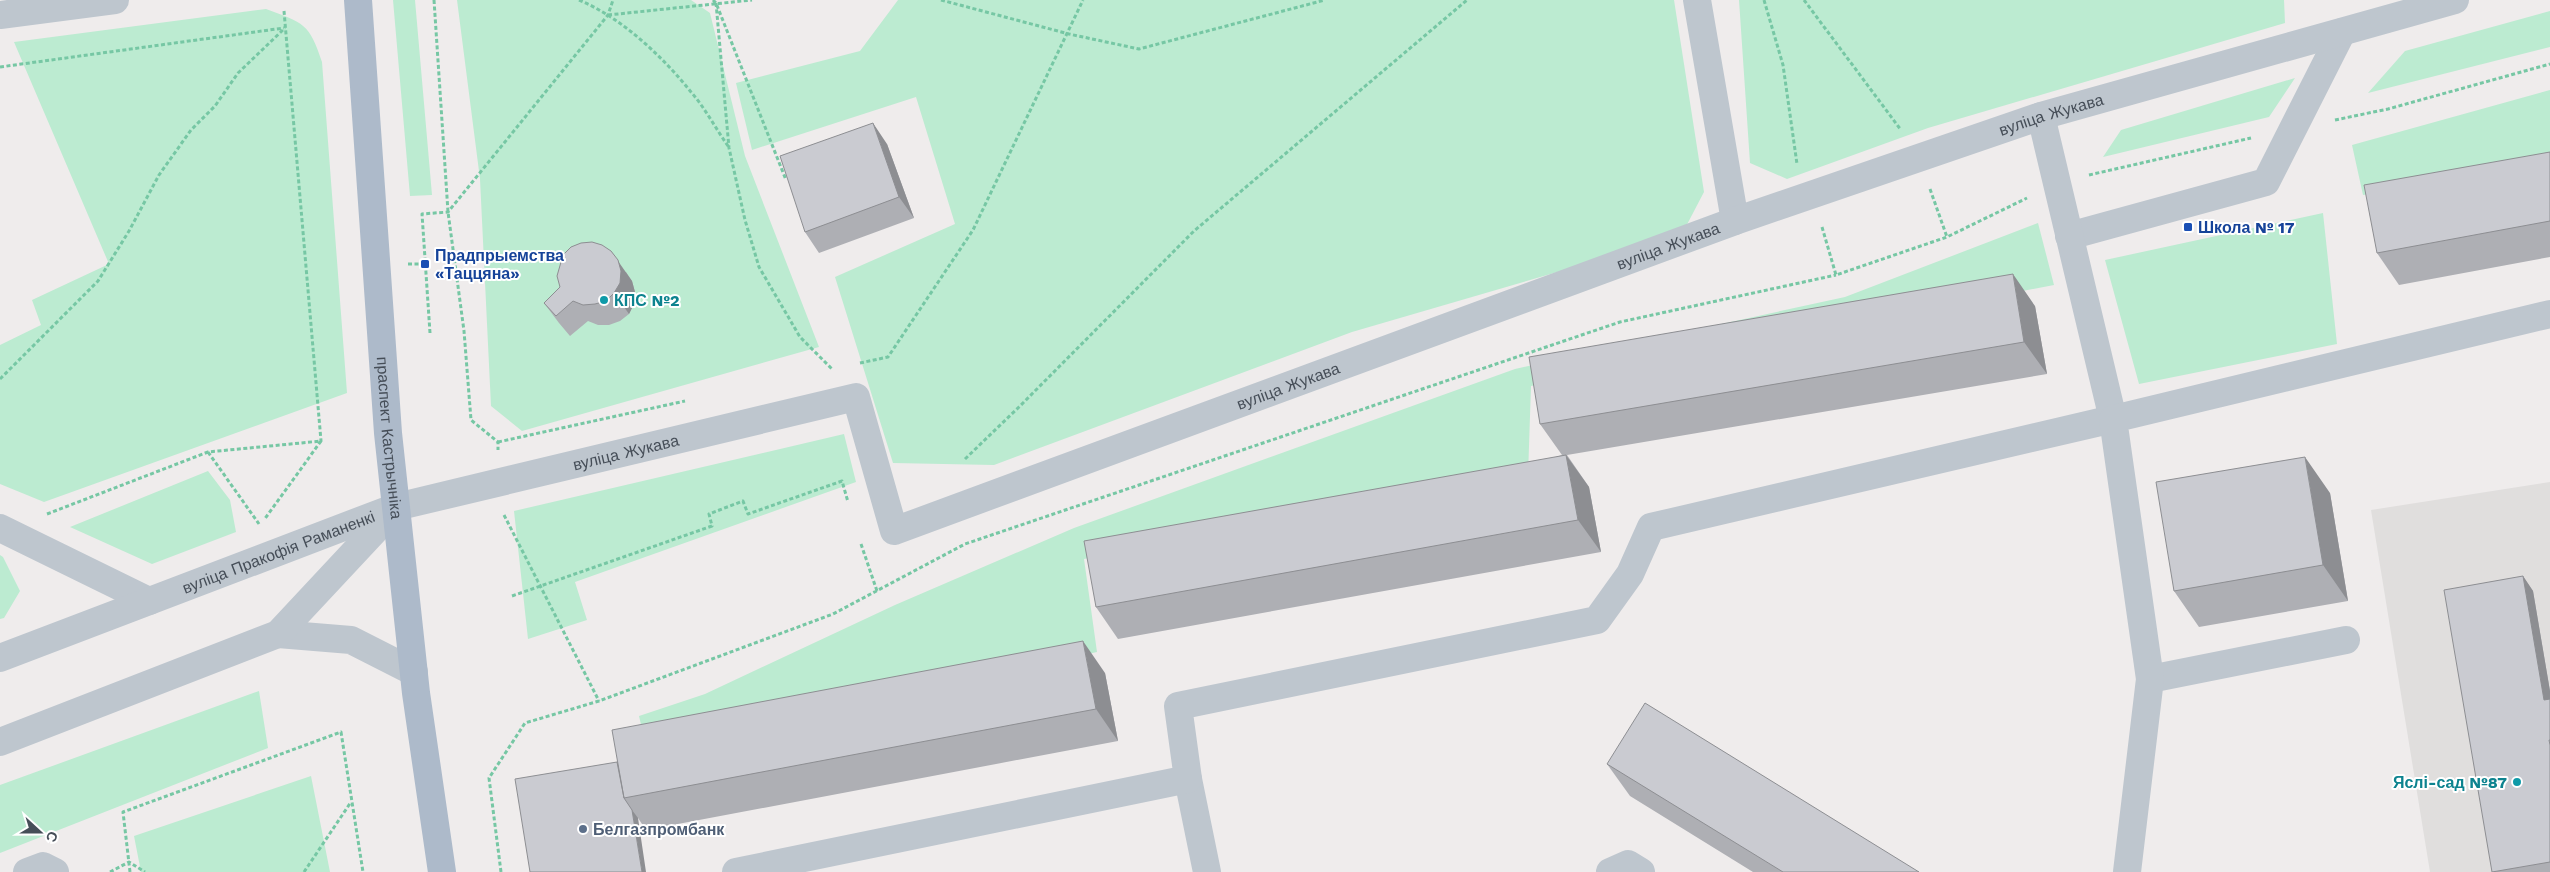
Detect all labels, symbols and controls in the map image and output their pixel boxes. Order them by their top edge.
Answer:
street label: вуліца Жукава [1996,90,2106,140]
street label: вуліца Жукава [1614,218,1722,274]
place label: Школа № 17 [2198,218,2295,237]
marker: Школа № 17 [2182,221,2194,233]
place label: Прадпрыемства «Таццяна» [435,246,564,283]
marker: Прадпрыемства «Таццяна» [419,258,431,270]
place label: КПС №2 [614,291,680,310]
marker: КПС №2 [598,294,610,306]
street label: праспект Кастрычніка [373,356,406,520]
street label: вуліца Жукава [1234,359,1342,414]
street label: вуліца Жукава [571,431,681,474]
street label: вуліца Пракофія Раманенкі [180,507,378,598]
place label: Яслі-сад №87 [2393,773,2507,792]
marker: Яслі-сад №87 [2511,776,2523,788]
north arrow [15,807,65,857]
place label: Белгазпромбанк [593,820,725,839]
marker: Белгазпромбанк [577,823,589,835]
text: С [43,829,61,844]

